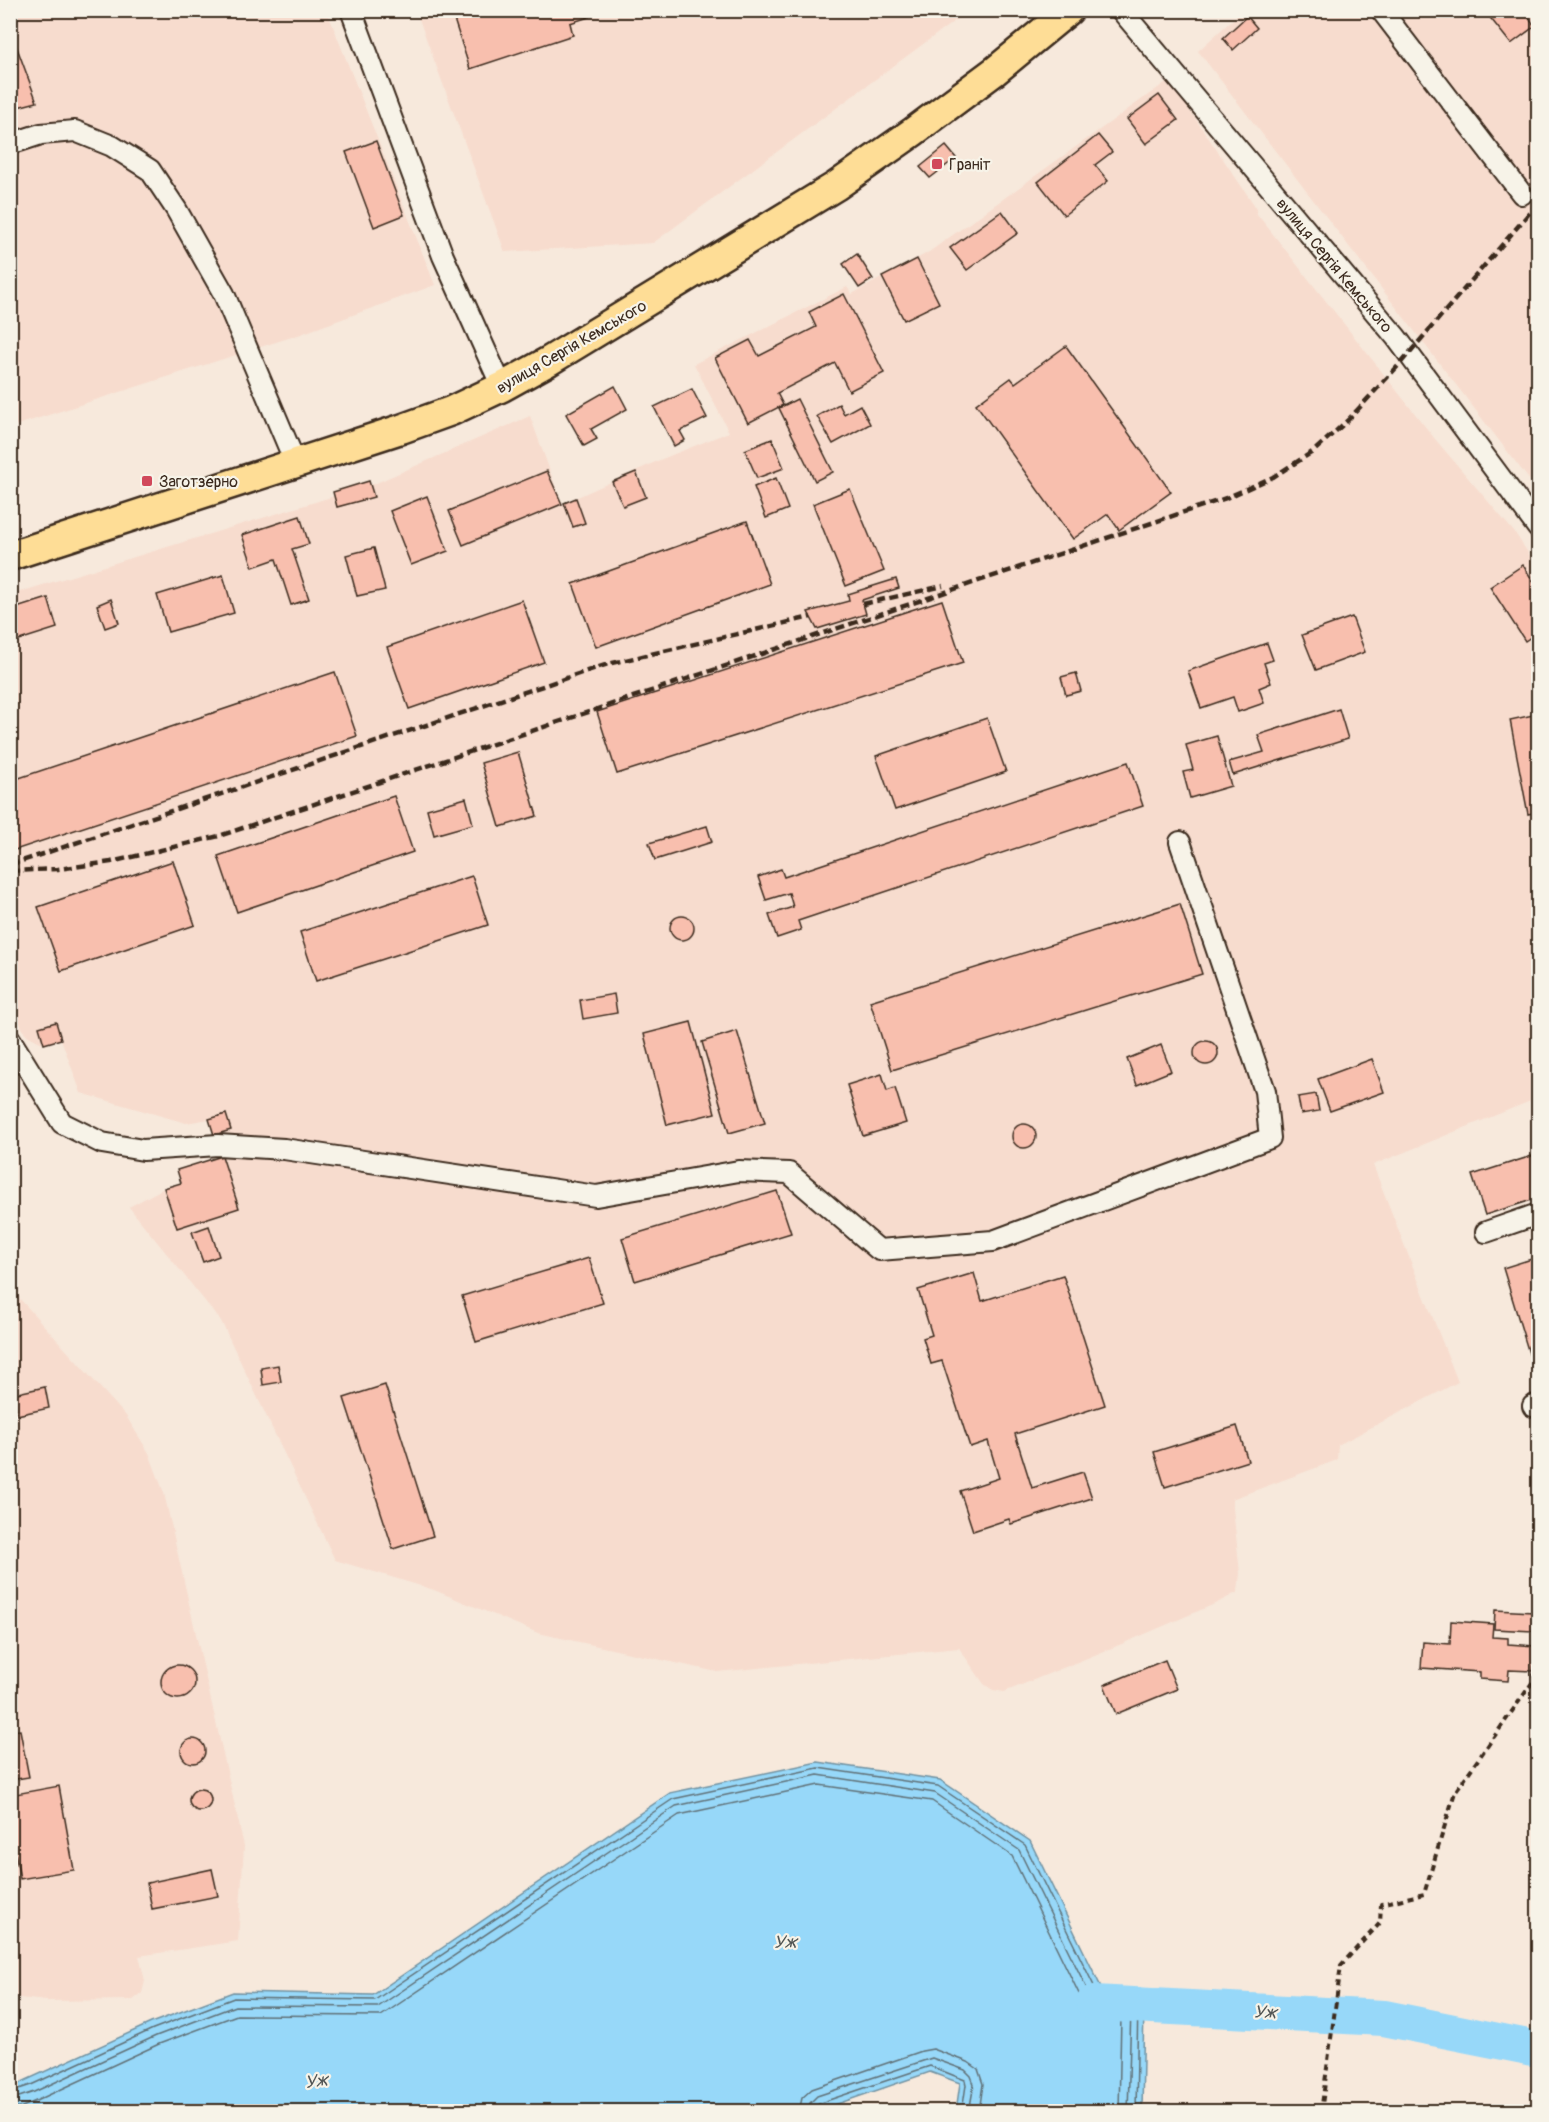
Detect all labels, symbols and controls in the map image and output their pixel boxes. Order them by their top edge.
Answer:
place label: Граніт [949,155,991,175]
marker: Граніт [930,157,944,171]
street label: вулиця Сергія Кемського [1272,194,1397,337]
street label: вулиця Сергія Кемського [493,296,650,398]
place label: Заготзерно [159,472,238,492]
marker: Заготзерно [140,474,154,488]
water label: Уж [774,1931,799,1954]
water label: Уж [1253,2000,1279,2025]
water label: Уж [304,2068,331,2094]

